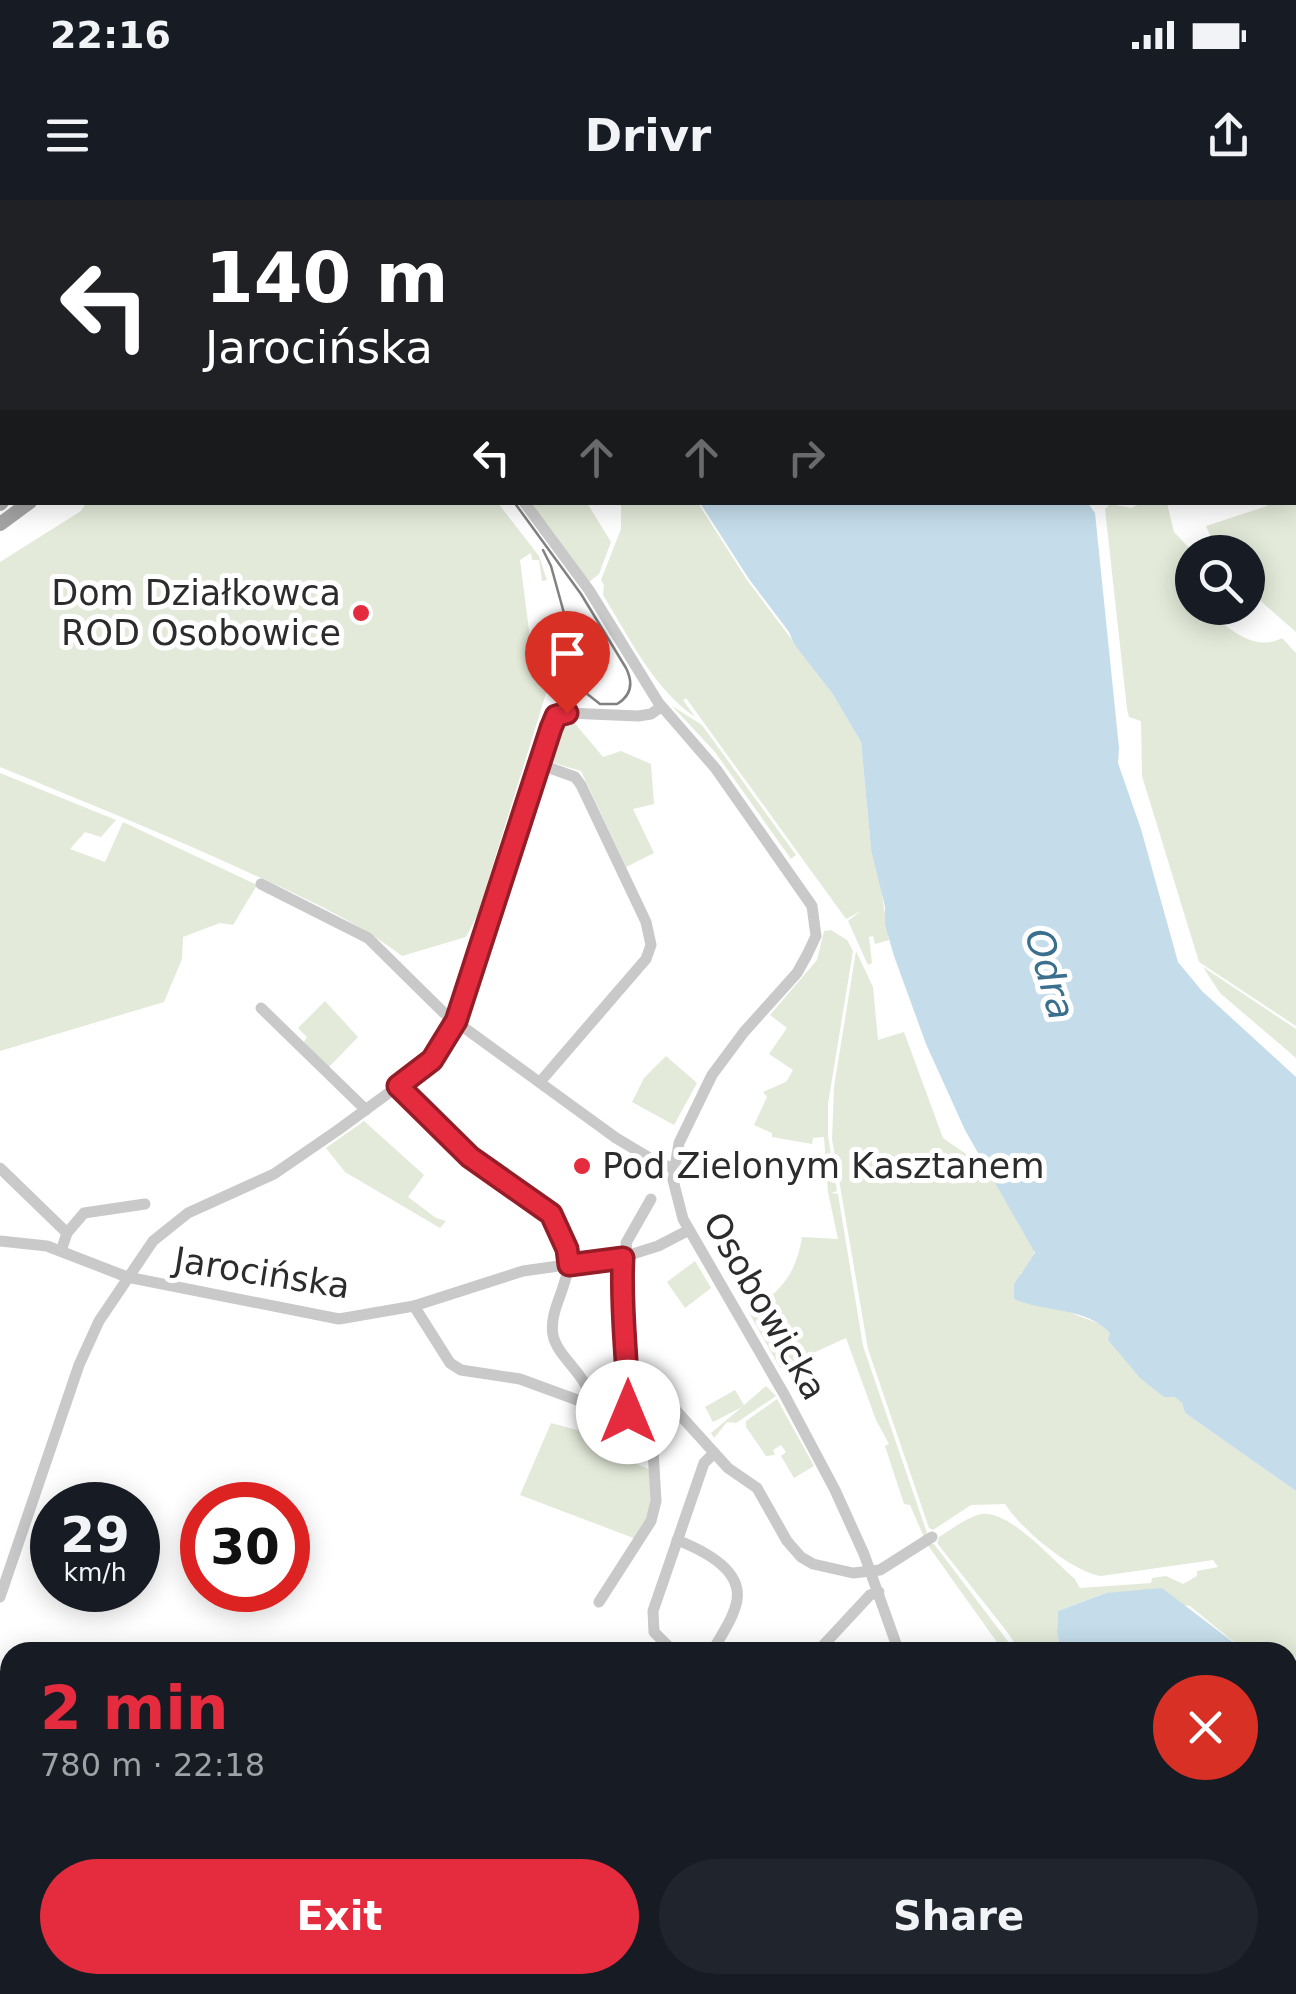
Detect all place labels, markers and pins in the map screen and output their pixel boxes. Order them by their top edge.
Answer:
place label: Dom Działkowca ROD Osobowice [51,573,341,653]
marker: Dom Działkowca ROD Osobowice [350,602,372,624]
pin [525,611,610,714]
place label: Pod Zielonym Kasztanem [602,1146,1044,1186]
marker: Pod Zielonym Kasztanem [571,1155,593,1177]

